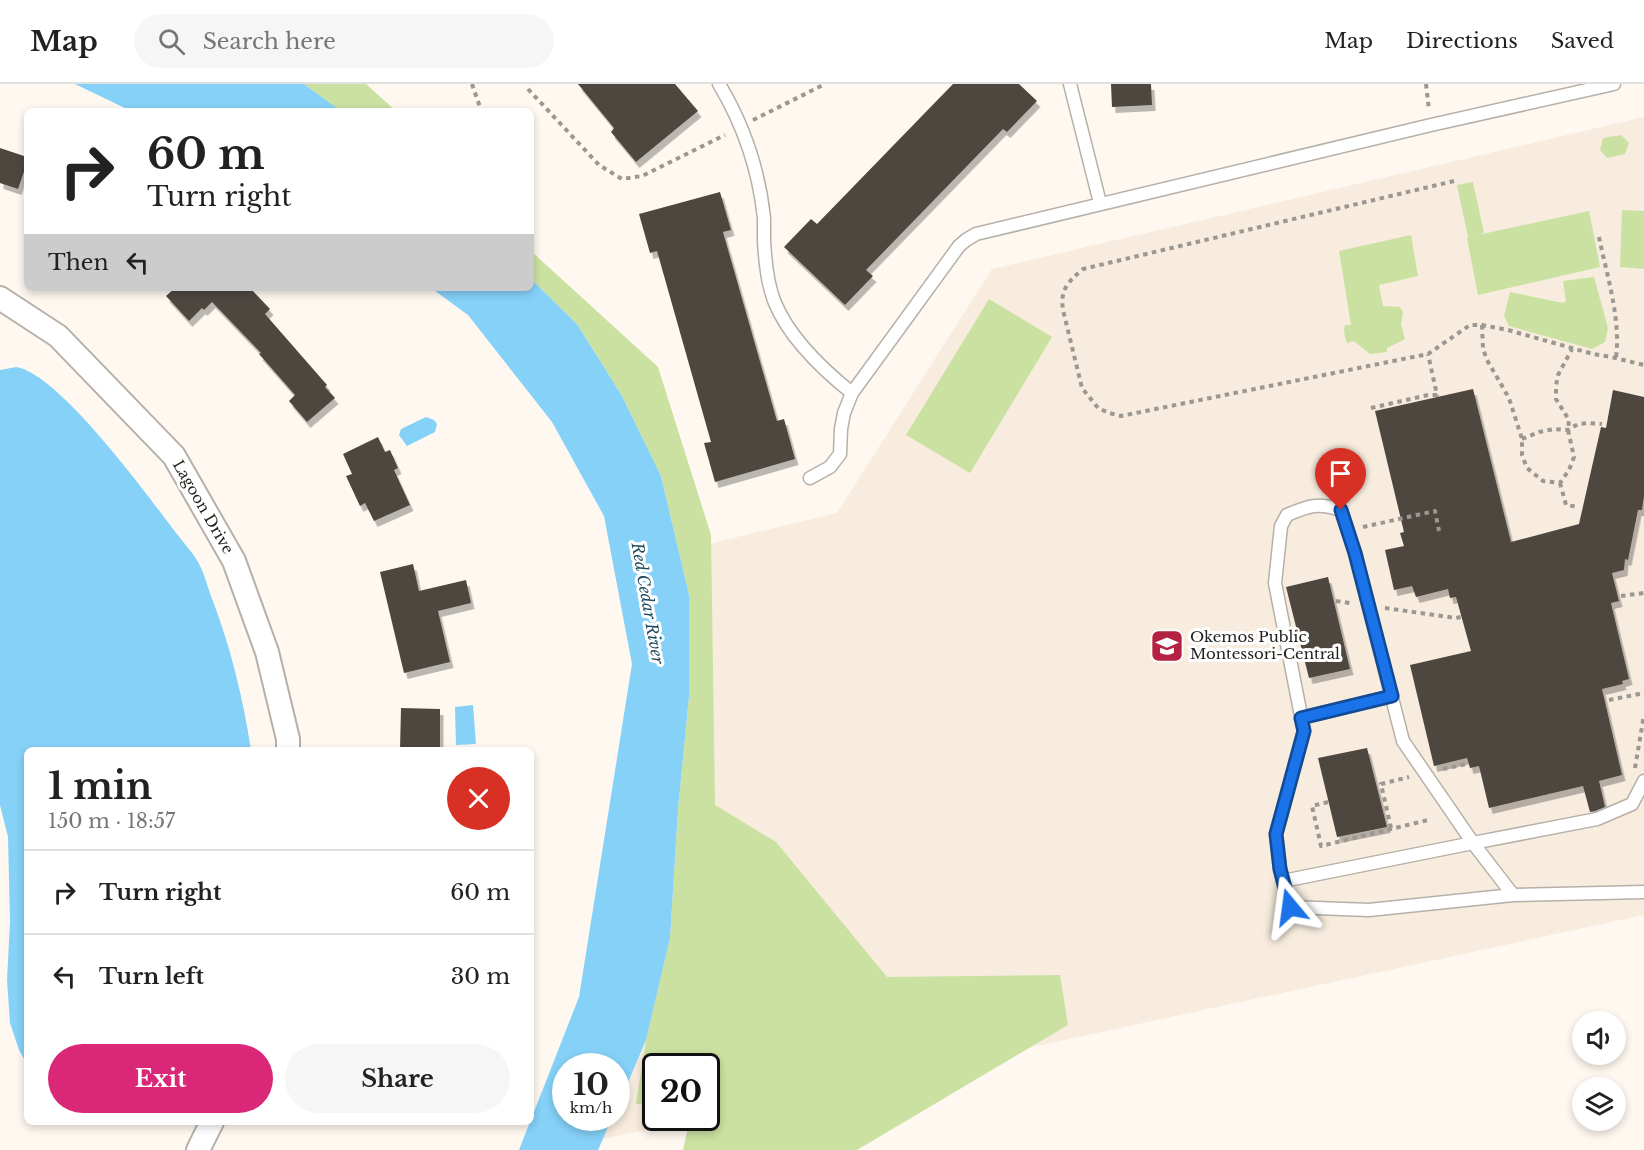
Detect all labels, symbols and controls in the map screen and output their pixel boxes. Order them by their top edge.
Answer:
search box [134,14,554,68]
text: Map [30,24,98,59]
icon: search [155,25,188,58]
text: Search here [203,28,336,55]
text: Map [1324,28,1373,54]
text: Directions [1406,28,1518,54]
text: Saved [1551,28,1614,54]
text: 60 m [147,128,265,180]
icon: right [48,132,126,210]
text: Turn right [147,180,291,213]
icon: left [121,246,154,279]
text: Then [48,249,109,276]
pin [1315,448,1366,510]
street label: Lagoon Drive [169,456,238,557]
icon: arrive [1324,457,1357,490]
water label: Red Cedar River [627,540,669,666]
place label: Okemos Public Montessori-Central [1190,627,1340,663]
school or university icon: Okemos Public Montessori-Central [1149,628,1185,664]
text: 1 min [48,764,152,809]
button: close [447,767,510,830]
text: 150 m · 18:57 [48,809,175,833]
position arrow [1258,875,1322,939]
icon: right [48,876,81,909]
text: Turn right [99,879,221,906]
text: 60 m [450,879,510,906]
icon: left [48,960,81,993]
text: Turn left [99,963,204,990]
text: 30 m [451,963,510,990]
map controls [1572,1011,1626,1131]
button: sound [1572,1011,1626,1065]
button: Exit [48,1044,273,1113]
button: Share [285,1044,510,1113]
speed limit sign: 20 [642,1053,720,1131]
text: 10 [573,1066,609,1103]
button: layers [1572,1077,1626,1131]
text: km/h [570,1098,612,1117]

